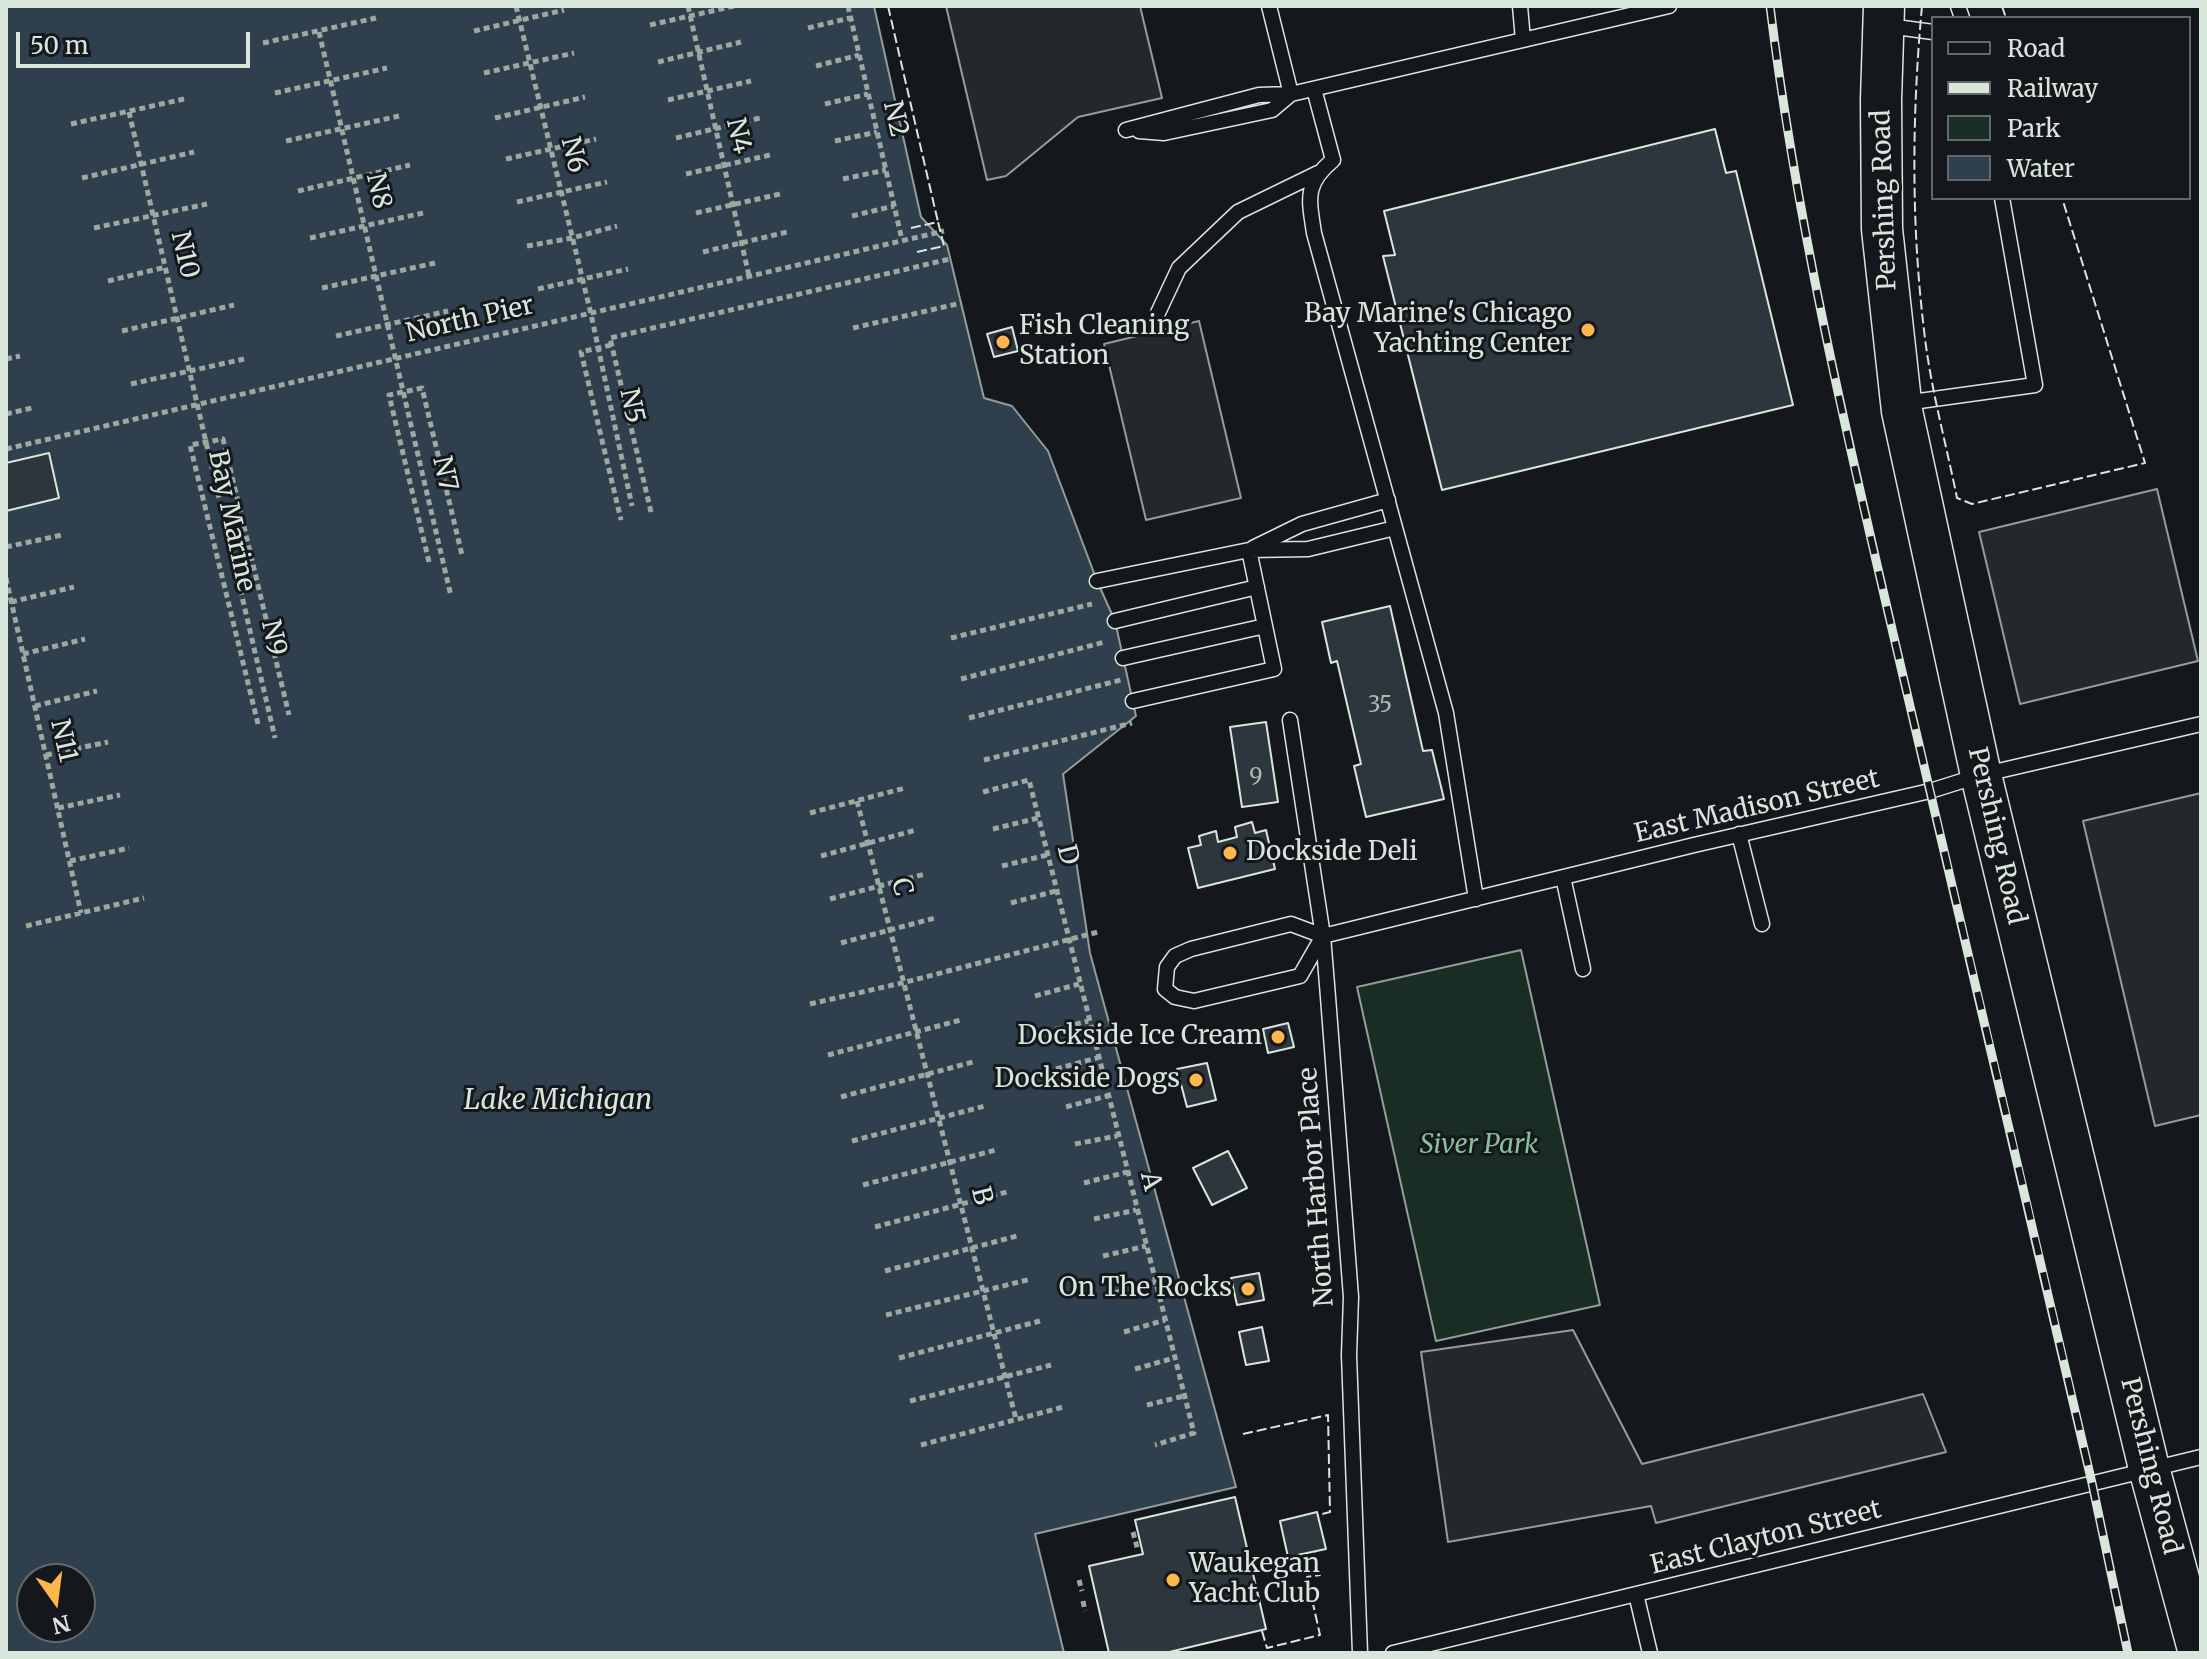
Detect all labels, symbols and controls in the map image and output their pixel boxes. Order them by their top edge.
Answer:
scale bar [20,16,254,66]
legend [1931,16,2191,200]
text: 50 m [30,30,89,61]
text: Road [2007,33,2065,64]
text: Railway [2007,73,2098,104]
street label: N2 [876,98,914,140]
street label: Pershing Road [1866,109,1904,291]
text: Park [2007,113,2060,144]
street label: N4 [719,115,757,157]
street label: N6 [554,134,592,176]
text: Water [2007,153,2075,184]
street label: N8 [359,170,397,212]
street label: N10 [163,228,205,282]
street label: North Pier [403,290,537,350]
place label: Bay Marine's Chicago Yachting Center [1304,299,1572,360]
place label: Fish Cleaning Station [1019,311,1189,372]
marker: Bay Marine's Chicago Yachting Center [1579,321,1597,339]
marker: Fish Cleaning Station [994,333,1012,351]
street label: N5 [612,386,650,426]
street label: Bay Marine [201,448,261,594]
street label: N7 [425,453,463,495]
street label: N9 [254,617,292,659]
house number: 35 [1368,693,1392,719]
street label: N11 [43,717,83,765]
street label: Pershing Road [1960,744,2032,928]
street label: East Madison Street [1632,764,1882,850]
house number: 9 [1249,765,1263,791]
place label: Dockside Deli [1246,837,1418,869]
street label: D [1049,842,1085,868]
marker: Dockside Deli [1221,844,1239,862]
street label: C [884,875,918,899]
place label: Dockside Ice Cream [1018,1021,1262,1053]
marker: Dockside Ice Cream [1269,1028,1287,1046]
place label: Dockside Dogs [994,1064,1180,1096]
street label: North Harbor Place [1293,1066,1341,1308]
marker: Dockside Dogs [1187,1071,1205,1089]
water label: Lake Michigan [464,1084,652,1118]
park label: Siver Park [1420,1130,1538,1162]
street label: A [1133,1168,1167,1194]
street label: B [964,1184,998,1208]
place label: On The Rocks [1059,1273,1232,1305]
marker: On The Rocks [1239,1280,1257,1298]
street label: Pershing Road [2113,1374,2187,1558]
street label: East Clayton Street [1647,1494,1885,1582]
place label: Waukegan Yacht Club [1189,1549,1320,1610]
north arrow [16,1563,96,1643]
marker: Waukegan Yacht Club [1164,1571,1182,1589]
text: N [50,1609,73,1640]

